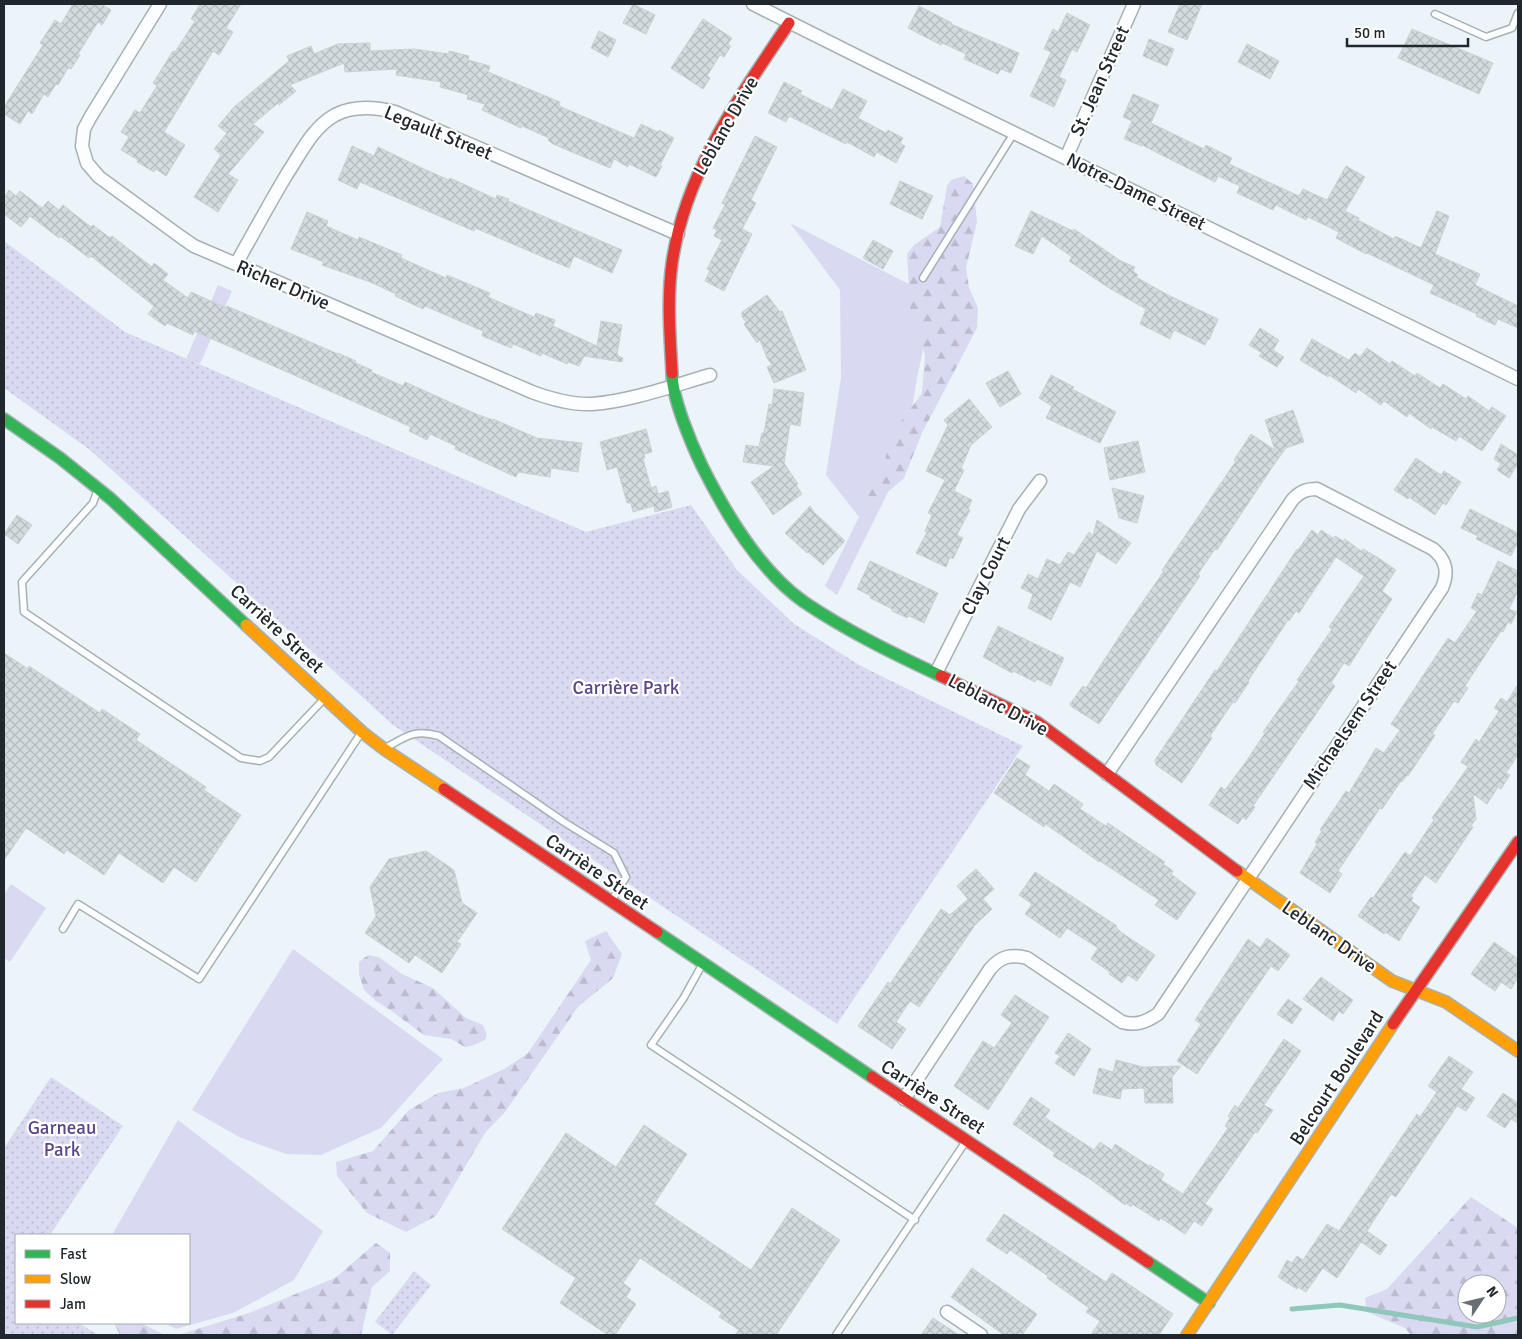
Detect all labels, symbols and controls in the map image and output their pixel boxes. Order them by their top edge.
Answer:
scale bar [1347,15,1468,47]
street label: St. Jean Street [1065,22,1135,140]
text: 50 m [1354,24,1385,42]
street label: Leblanc Drive [688,72,764,180]
street label: Legault Street [380,100,496,166]
street label: Notre-Dame Street [1062,148,1210,236]
street label: Richer Drive [233,255,333,315]
street label: Clay Court [956,532,1016,619]
street label: Carrière Street [225,579,329,679]
street label: Michaelsem Street [1298,655,1402,794]
street label: Leblanc Drive [944,669,1052,741]
park label: Carrière Park [573,676,680,700]
street label: Carrière Street [541,829,654,916]
street label: Leblanc Drive [1277,896,1381,978]
street label: Belcourt Boulevard [1285,1006,1389,1150]
street label: Carrière Street [876,1054,990,1140]
park label: Garneau Park [28,1116,96,1162]
legend [15,1234,190,1324]
text: Fast [60,1245,87,1263]
text: Slow [60,1270,91,1288]
north arrow [1457,1274,1507,1324]
text: N [1482,1283,1502,1301]
text: Jam [60,1295,86,1313]

